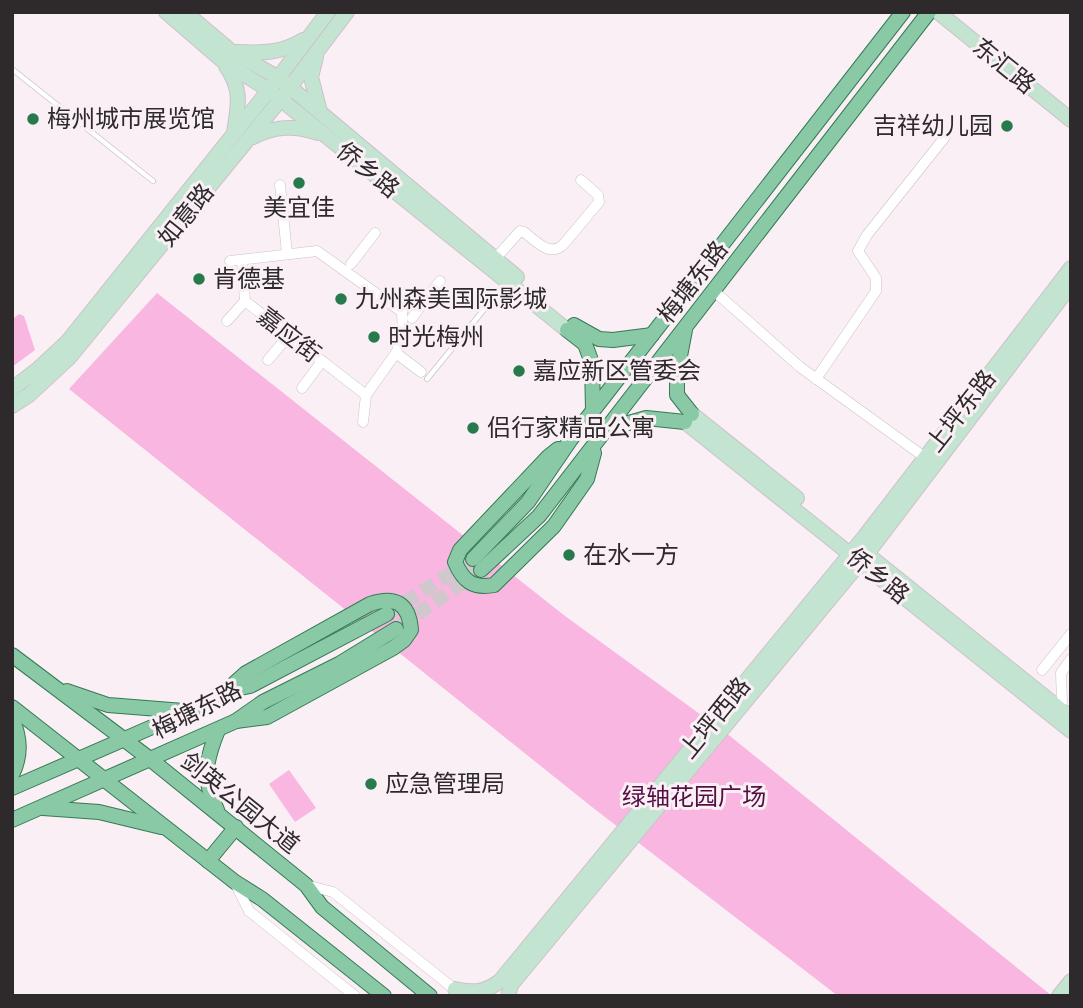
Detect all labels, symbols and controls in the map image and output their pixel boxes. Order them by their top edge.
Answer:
street label: 东汇路 [967,32,1041,100]
place label: 梅州城市展览馆 [47,105,215,133]
marker: 梅州城市展览馆 [25,111,41,127]
place label: 吉祥幼儿园 [873,112,993,140]
marker: 吉祥幼儿园 [999,118,1015,134]
street label: 侨乡路 [331,136,405,204]
marker: 美宜佳 [291,175,307,191]
street label: 如意路 [152,178,220,252]
place label: 美宜佳 [263,194,335,222]
street label: 梅塘东路 [652,236,734,328]
place label: 肯德基 [213,265,285,293]
marker: 肯德基 [191,271,207,287]
place label: 九州森美国际影城 [355,285,547,313]
marker: 九州森美国际影城 [333,291,349,307]
street label: 嘉应街 [252,302,326,368]
place label: 时光梅州 [388,323,484,351]
marker: 时光梅州 [366,329,382,345]
place label: 嘉应新区管委会 [533,357,701,385]
marker: 嘉应新区管委会 [511,363,527,379]
street label: 上坪东路 [920,365,1002,457]
place label: 侣行家精品公寓 [487,414,655,442]
marker: 侣行家精品公寓 [465,420,481,436]
place label: 在水一方 [583,541,679,569]
street label: 侨乡路 [841,542,915,610]
marker: 在水一方 [561,547,577,563]
street label: 上坪西路 [674,672,756,764]
street label: 梅塘东路 [148,676,246,744]
street label: 剑英公园大道 [175,747,305,859]
place label: 应急管理局 [385,770,505,798]
marker: 应急管理局 [363,776,379,792]
park label: 绿轴花园广场 [622,783,766,811]

